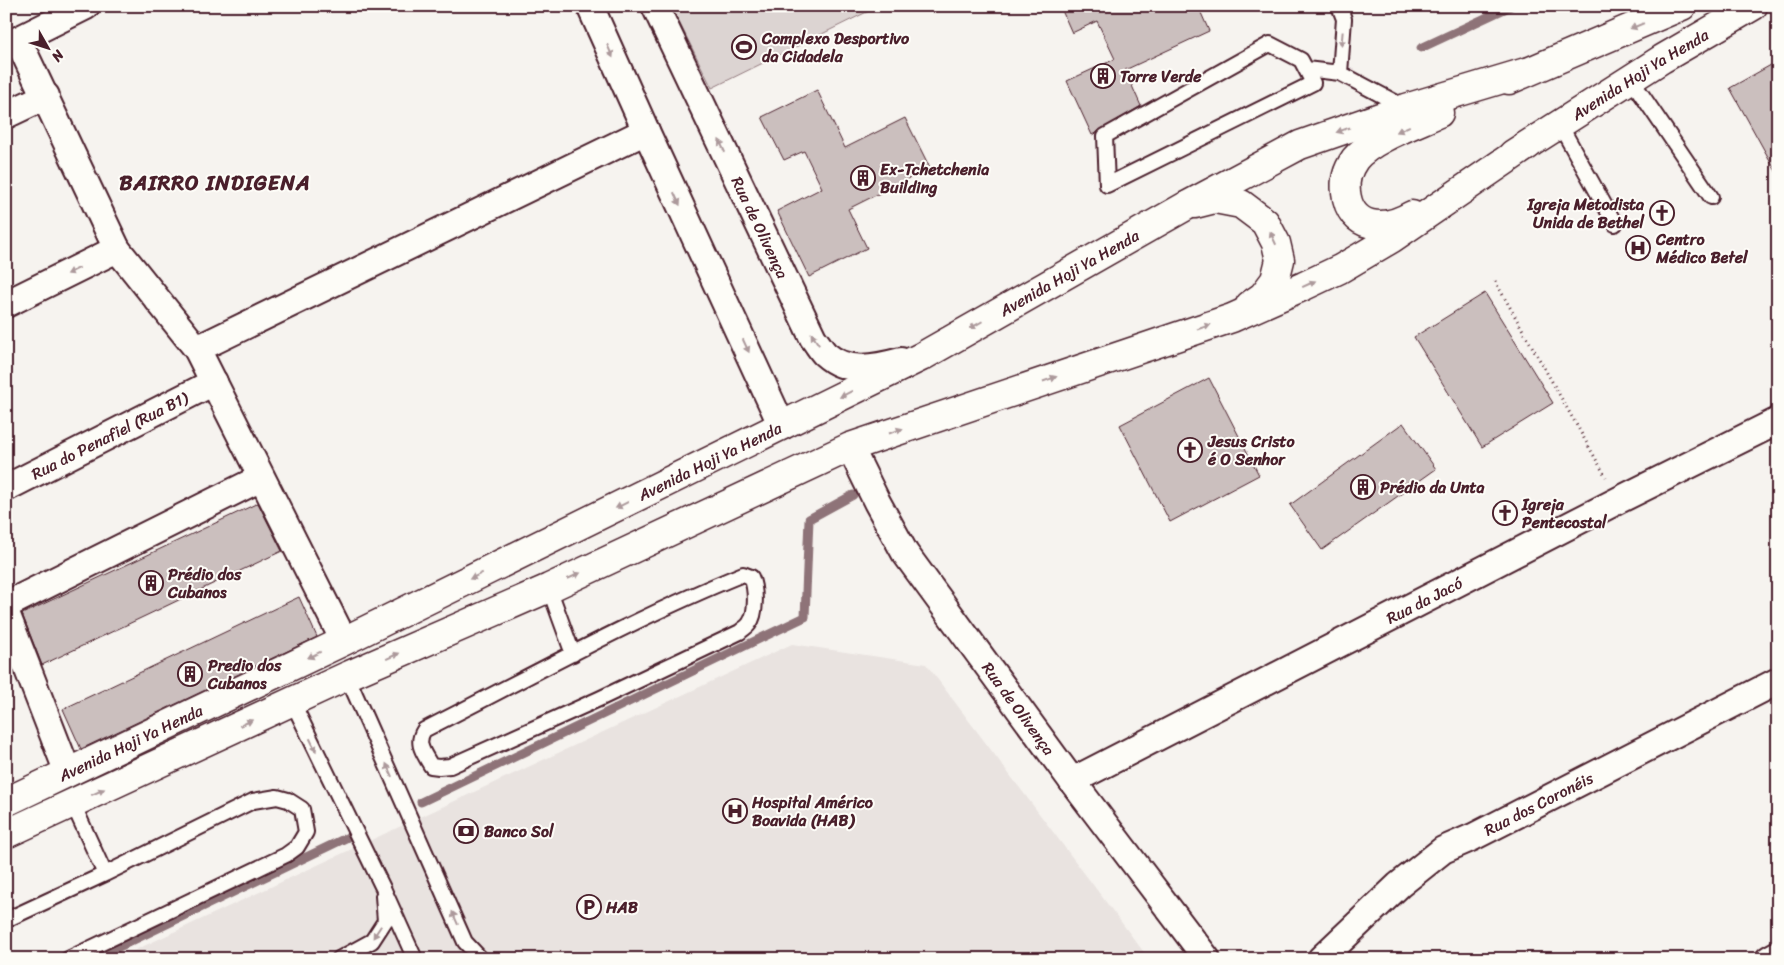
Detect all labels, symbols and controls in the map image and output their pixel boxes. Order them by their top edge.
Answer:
street label: Avenida Hoji Ya Henda [1565,20,1715,129]
north arrow [22,22,72,72]
one-way arrow [1629,22,1644,30]
place label: Complexo Desportivo da Cidadela [761,24,910,71]
one-way arrow [1338,31,1346,47]
sports icon: Complexo Desportivo da Cidadela [731,34,757,60]
text: N [45,43,71,68]
one-way arrow [606,44,614,58]
place label: Torre Verde [1120,62,1202,91]
building icon: Torre Verde [1090,63,1116,89]
one-way arrow [1396,126,1410,134]
one-way arrow [1336,127,1351,134]
one-way arrow [717,139,725,153]
place label: Ex-Tchetchenia Building [880,155,989,202]
district label: BAIRRO INDIGENA [119,164,311,202]
building icon: Ex-Tchetchenia Building [850,165,876,191]
street label: Rua de Olivença [723,171,797,284]
place label: Igreja Metodista Unida de Bethel [1527,190,1645,237]
one-way arrow [673,192,681,206]
church icon: Igreja Metodista Unida de Bethel [1649,200,1675,226]
street label: Avenida Hoji Ya Henda [993,221,1146,325]
place label: Centro Médico Betel [1655,225,1749,272]
one-way arrow [1269,231,1277,245]
hospital icon: Centro Médico Betel [1625,235,1651,261]
one-way arrow [66,267,80,275]
one-way arrow [1302,279,1316,287]
one-way arrow [969,321,983,330]
one-way arrow [1197,323,1212,331]
one-way arrow [810,333,819,346]
one-way arrow [742,339,750,353]
one-way arrow [1043,375,1058,383]
street label: Rua do Penafiel (Rua B1) [26,383,194,488]
one-way arrow [839,390,853,398]
street label: Avenida Hoji Ya Henda [632,413,788,510]
one-way arrow [889,427,904,435]
place label: Jesus Cristo é O Senhor [1207,427,1295,474]
church icon: Jesus Cristo é O Senhor [1177,437,1203,463]
place label: Prédio da Unta [1380,473,1485,502]
building icon: Prédio da Unta [1350,474,1376,500]
place label: Igreja Pentecostal [1521,490,1608,537]
church icon: Igreja Pentecostal [1492,500,1518,526]
one-way arrow [615,501,629,509]
place label: Prédio dos Cubanos [167,560,242,607]
street label: Rua da Jacó [1381,568,1469,632]
building icon: Prédio dos Cubanos [138,570,164,596]
one-way arrow [469,572,483,580]
one-way arrow [567,572,581,580]
place label: Predio dos Cubanos [207,651,282,698]
one-way arrow [386,651,400,659]
one-way arrow [307,652,321,660]
street label: Rua de Olivença [974,655,1063,762]
building icon: Predio dos Cubanos [177,661,203,687]
street label: Avenida Hoji Ya Henda [53,696,209,790]
one-way arrow [238,719,253,727]
one-way arrow [310,738,318,752]
one-way arrow [384,763,392,777]
street label: Rua dos Coronéis [1479,763,1599,844]
one-way arrow [91,788,106,796]
place label: Hospital Américo Boavida (HAB) [751,788,874,835]
hospital icon: Hospital Américo Boavida (HAB) [722,798,748,824]
place label: Banco Sol [484,817,555,846]
bank icon: Banco Sol [453,818,479,844]
place label: HAB [605,893,639,922]
parking icon: HAB [576,894,602,920]
one-way arrow [450,911,458,925]
one-way arrow [372,926,382,939]

